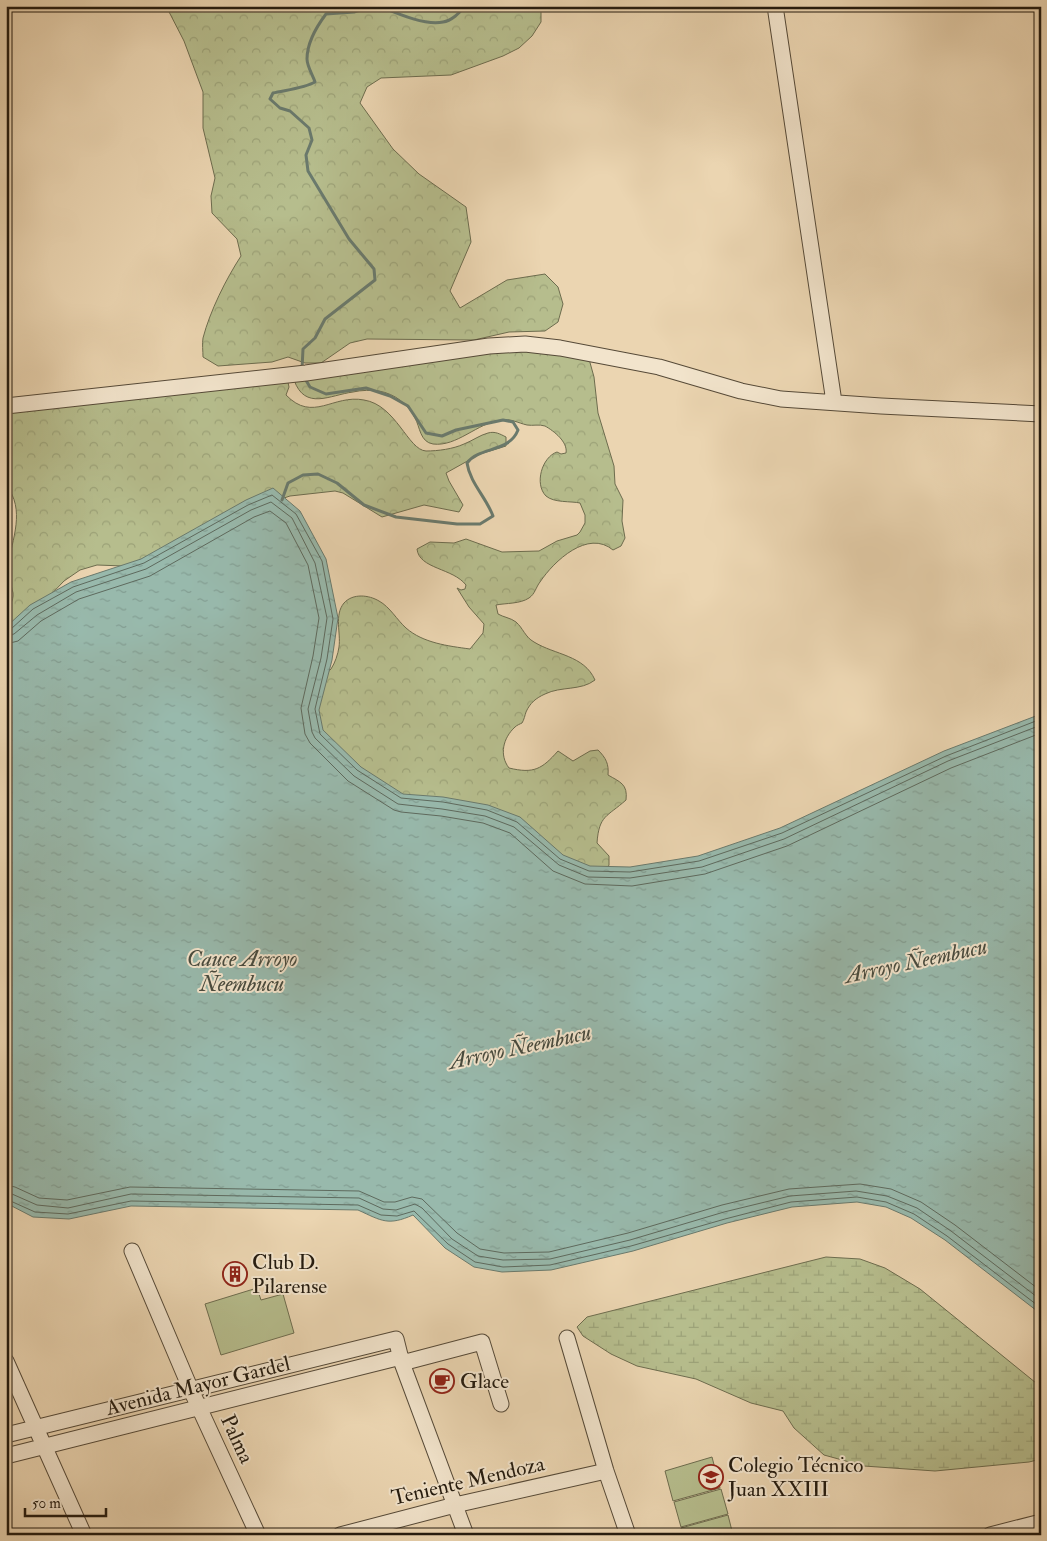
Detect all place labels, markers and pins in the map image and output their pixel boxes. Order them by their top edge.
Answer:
place label: Club D. Pilarense [252,1249,327,1300]
building icon: Club D. Pilarense [222,1261,248,1287]
cafe icon: Glace [429,1368,455,1394]
place label: Glace [460,1368,509,1395]
place label: Colegio Técnico Juan XXIII [727,1452,863,1503]
school or university icon: Colegio Técnico Juan XXIII [698,1464,724,1490]

